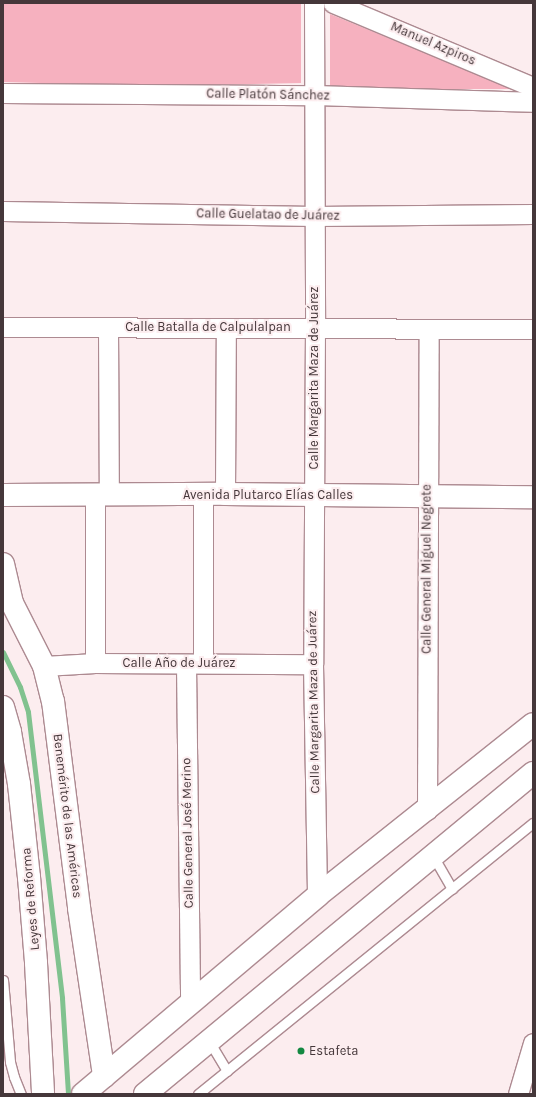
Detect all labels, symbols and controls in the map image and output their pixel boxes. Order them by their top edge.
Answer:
street label: Manuel Azpiros [388,19,478,69]
street label: Calle Platón Sánchez [206,86,330,104]
street label: Calle Guelatao de Juárez [196,206,340,224]
street label: Calle Margarita Maza de Juárez [306,287,322,469]
street label: Calle Batalla de Calpulalpan [125,319,291,335]
street label: Calle General Miguel Negrete [419,484,435,654]
street label: Avenida Plutarco Elías Calles [183,487,353,503]
street label: Calle Margarita Maza de Juárez [305,610,323,794]
street label: Calle Año de Juárez [123,655,235,671]
street label: Benemérito de las Américas [49,733,85,899]
street label: Calle General José Merino [179,758,197,908]
street label: Leyes de Reforma [19,847,43,951]
place label: Estafeta [309,1043,358,1059]
marker: Estafeta [296,1046,306,1056]

